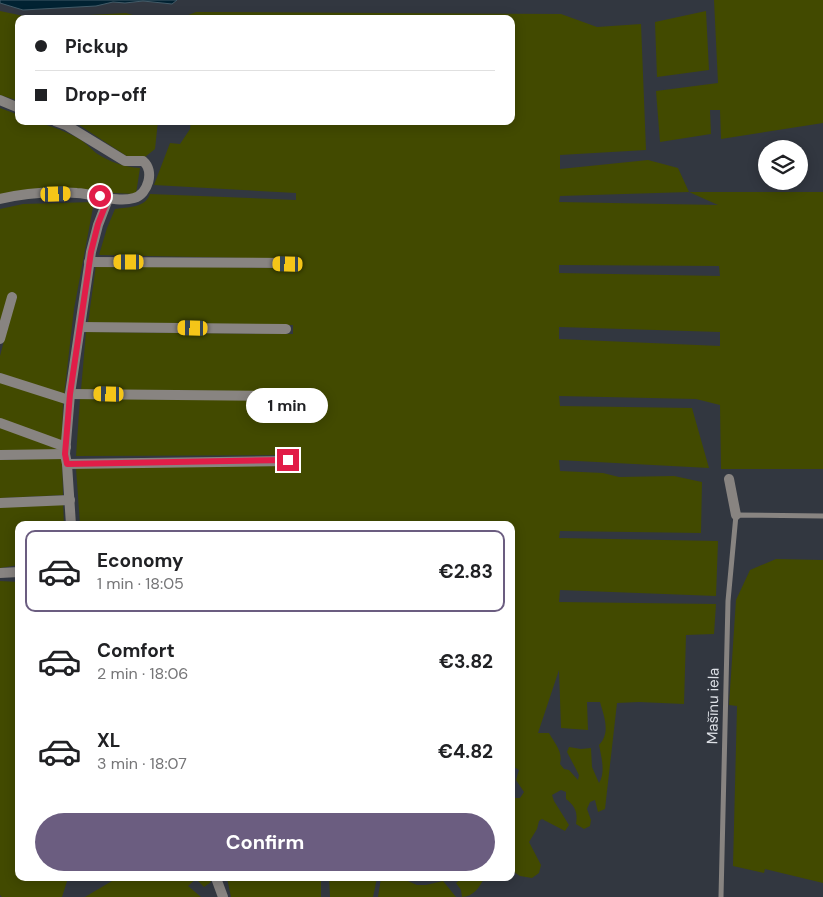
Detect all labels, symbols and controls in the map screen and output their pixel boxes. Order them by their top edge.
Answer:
text: Pickup [65,34,129,59]
text: Drop-off [65,82,147,107]
map controls [758,140,808,190]
button: layers [758,140,808,190]
route start [89,185,111,207]
car [40,186,71,202]
car [114,255,144,270]
car [272,256,303,272]
car [177,320,208,336]
car [93,386,124,402]
callout: 1 min [247,388,329,422]
text: 1 min [268,395,306,416]
route end [277,449,299,471]
text: Economy [97,548,184,573]
icon: car [37,549,82,594]
text: €2.83 [439,559,493,584]
text: 1 min · 18:05 [97,573,184,594]
text: Comfort [97,638,175,663]
icon: car [37,639,82,684]
text: €3.82 [439,649,493,674]
text: 2 min · 18:06 [97,663,188,684]
street label: Mašīnu iela [702,668,724,744]
text: XL [97,728,120,753]
icon: car [37,729,82,774]
text: €4.82 [438,739,493,764]
text: 3 min · 18:07 [97,753,187,774]
button: Confirm [35,813,495,871]

